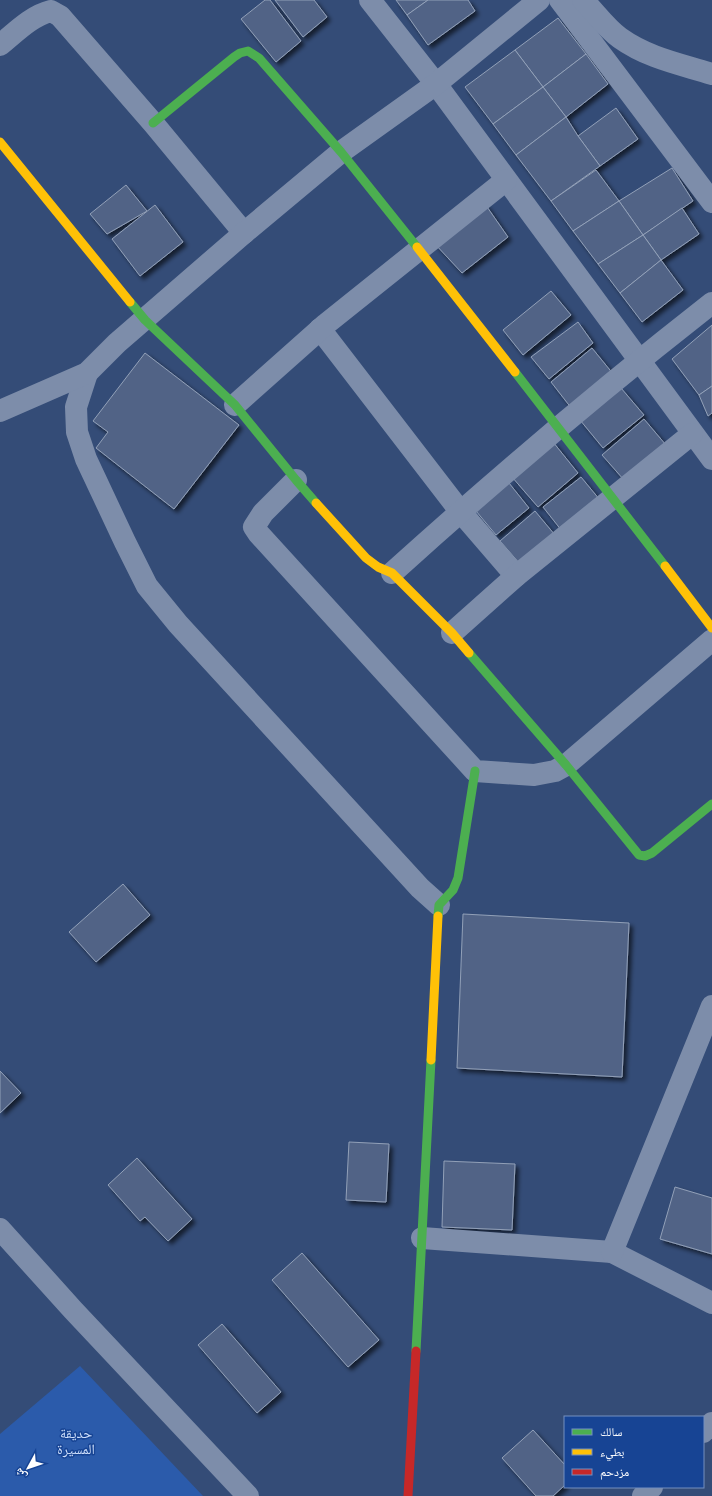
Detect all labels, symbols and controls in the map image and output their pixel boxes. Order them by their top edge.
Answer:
legend [564,1416,704,1488]
park label: حديقة المسيرة [57,1424,95,1458]
text: سالك [600,1424,622,1439]
text: بطيء [600,1444,624,1462]
north arrow [8,1448,48,1488]
text: مزدحم [600,1464,629,1480]
text: ش [11,1465,30,1483]

